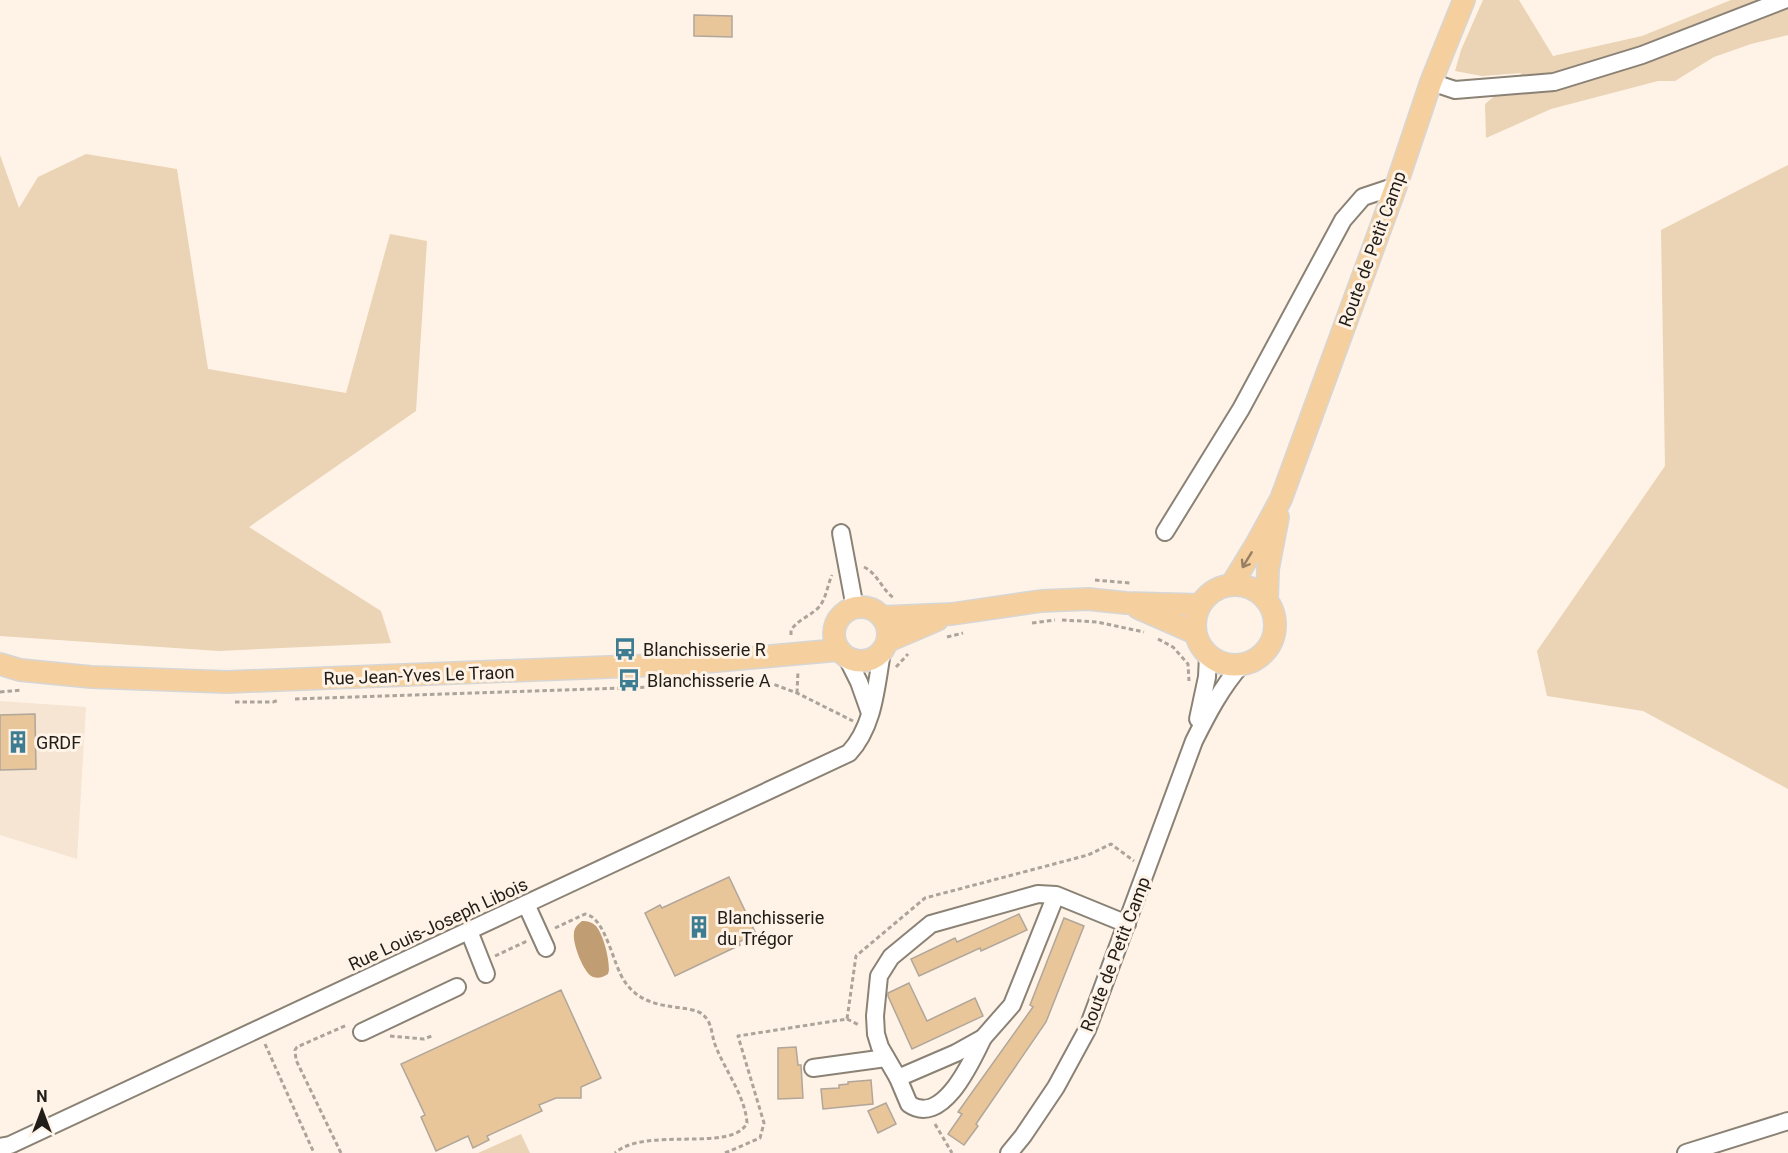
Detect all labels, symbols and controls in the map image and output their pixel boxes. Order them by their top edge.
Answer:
street label: Route de Petit Camp [1334,168,1410,330]
one-way arrow [1241,551,1253,568]
bus stop icon: Blanchisserie R [612,636,638,662]
place label: Blanchisserie R [643,639,766,660]
street label: Rue Jean-Yves Le Traon [323,661,515,689]
bus stop icon: Blanchisserie A [616,667,642,693]
place label: Blanchisserie A [647,670,771,691]
building icon: GRDF [5,729,31,755]
place label: GRDF [36,732,81,753]
street label: Rue Louis-Joseph Libois [345,873,531,975]
street label: Route de Petit Camp [1076,874,1154,1034]
place label: Blanchisserie du Trégor [717,907,824,949]
building icon: Blanchisserie du Trégor [686,914,712,940]
north arrow [12,1081,72,1141]
text: N [36,1087,48,1106]

